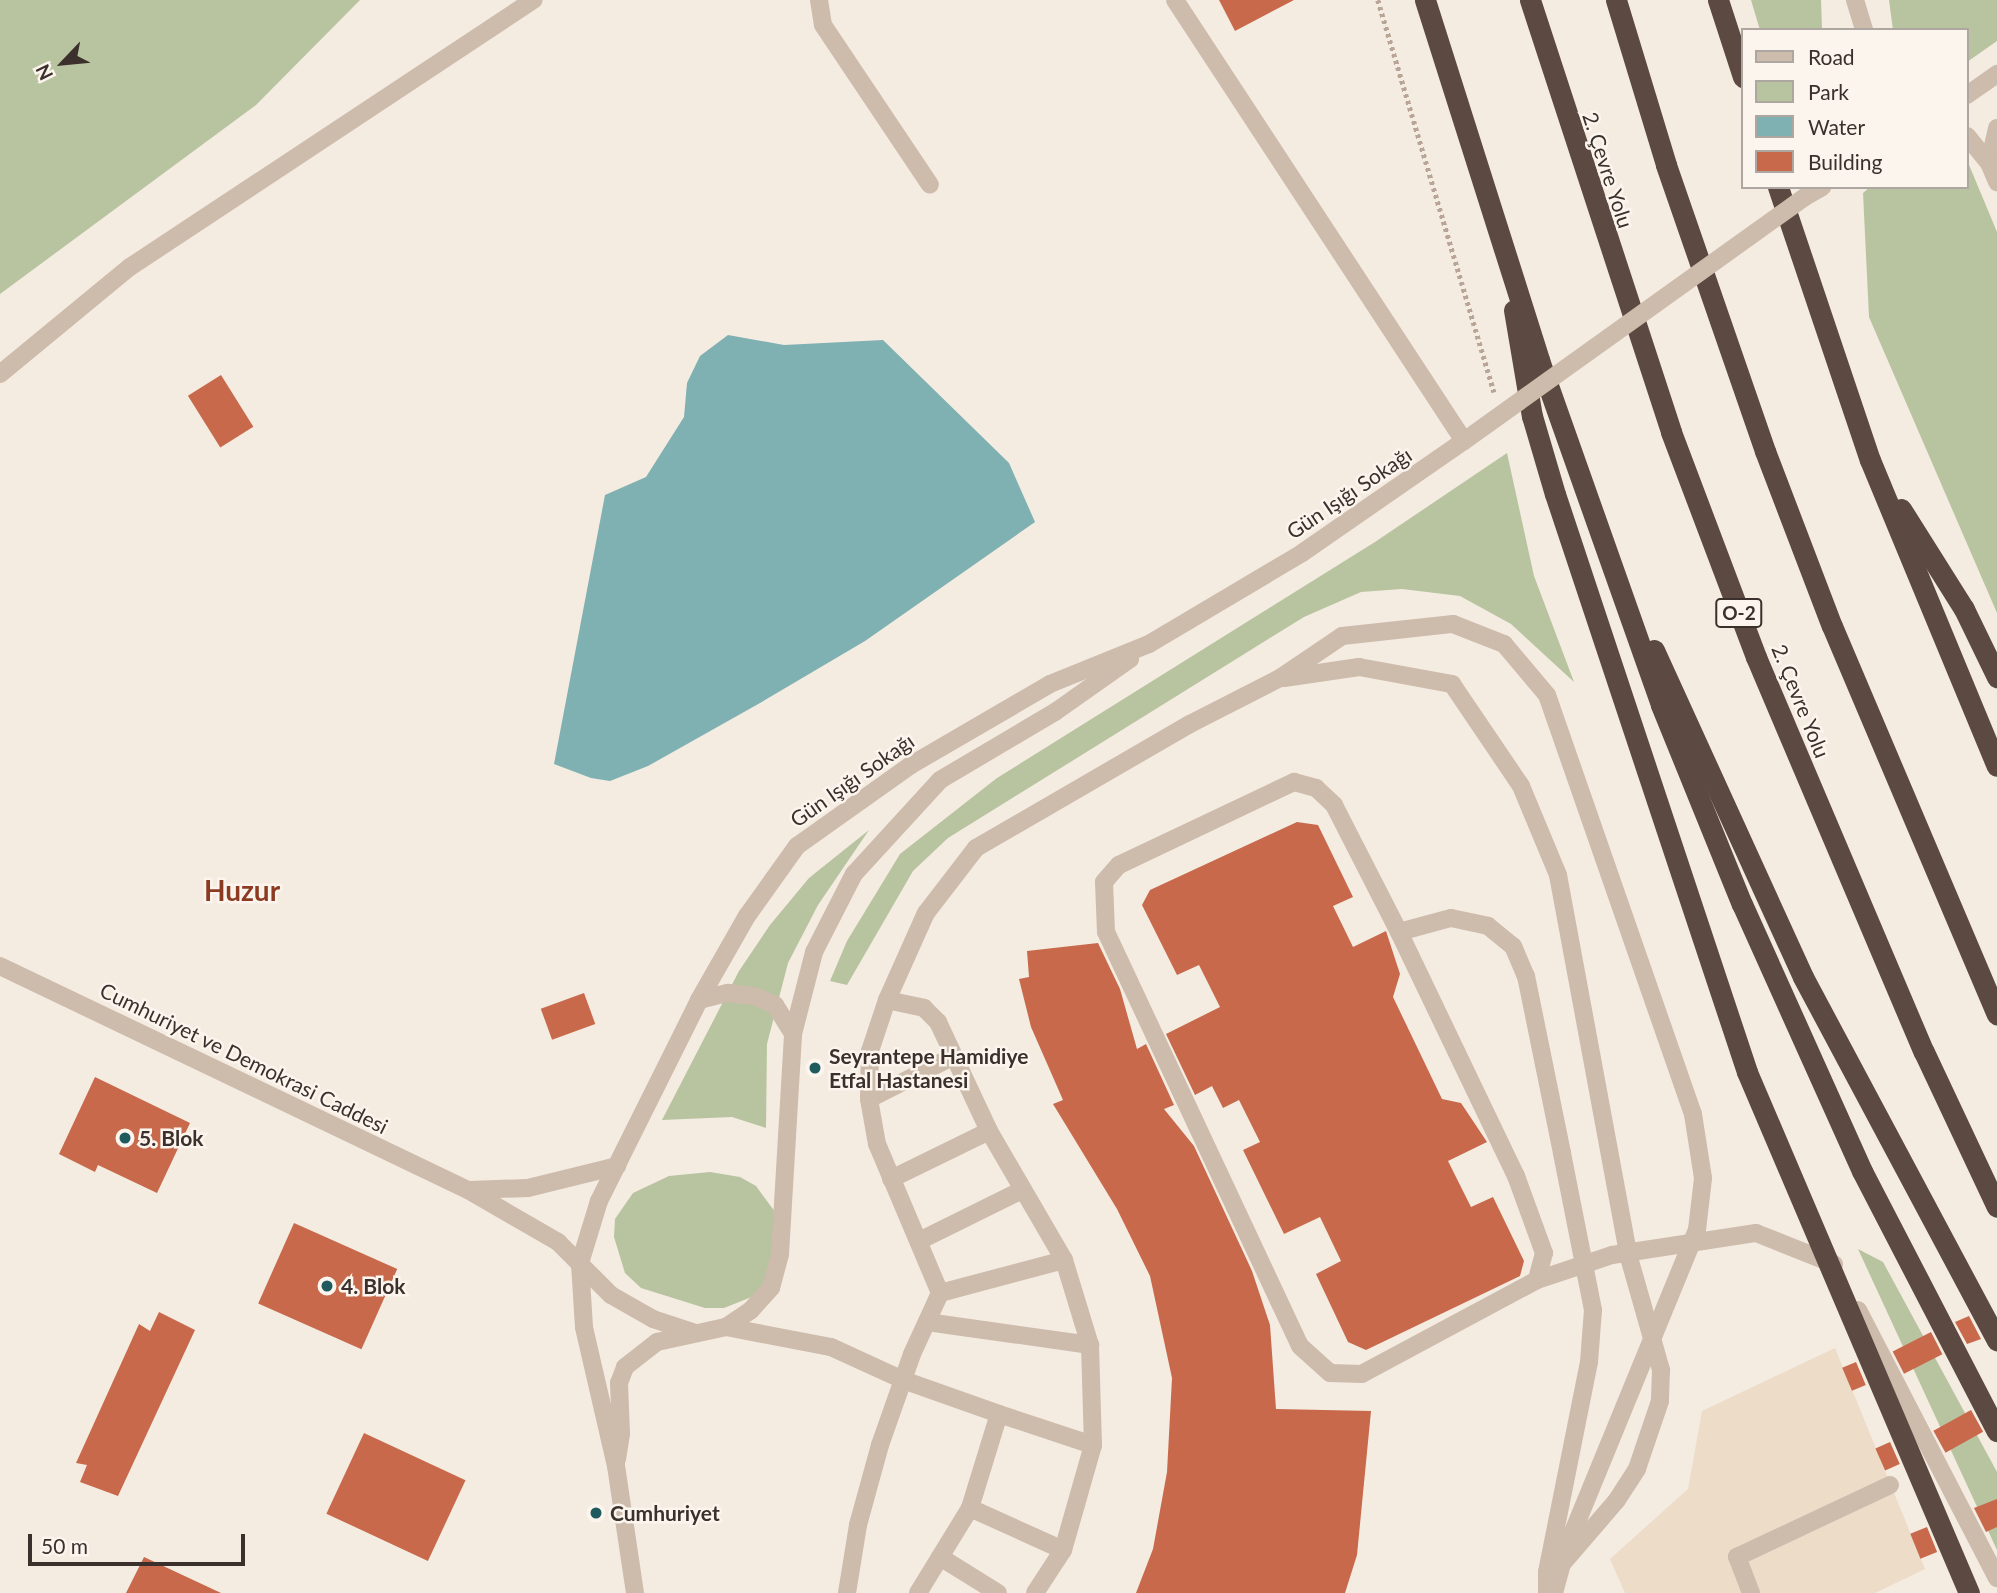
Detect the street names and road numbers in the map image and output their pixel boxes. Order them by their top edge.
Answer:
street label: 2. Çevre Yolu [1577,109,1639,231]
street label: Gün Işığı Sokağı [1282,442,1416,544]
road number: O-2 [1714,598,1764,628]
street label: 2. Çevre Yolu [1767,640,1835,762]
street label: Gün Işığı Sokağı [785,728,919,832]
street label: Cumhuriyet ve Demokrasi Caddesi [96,977,392,1139]

